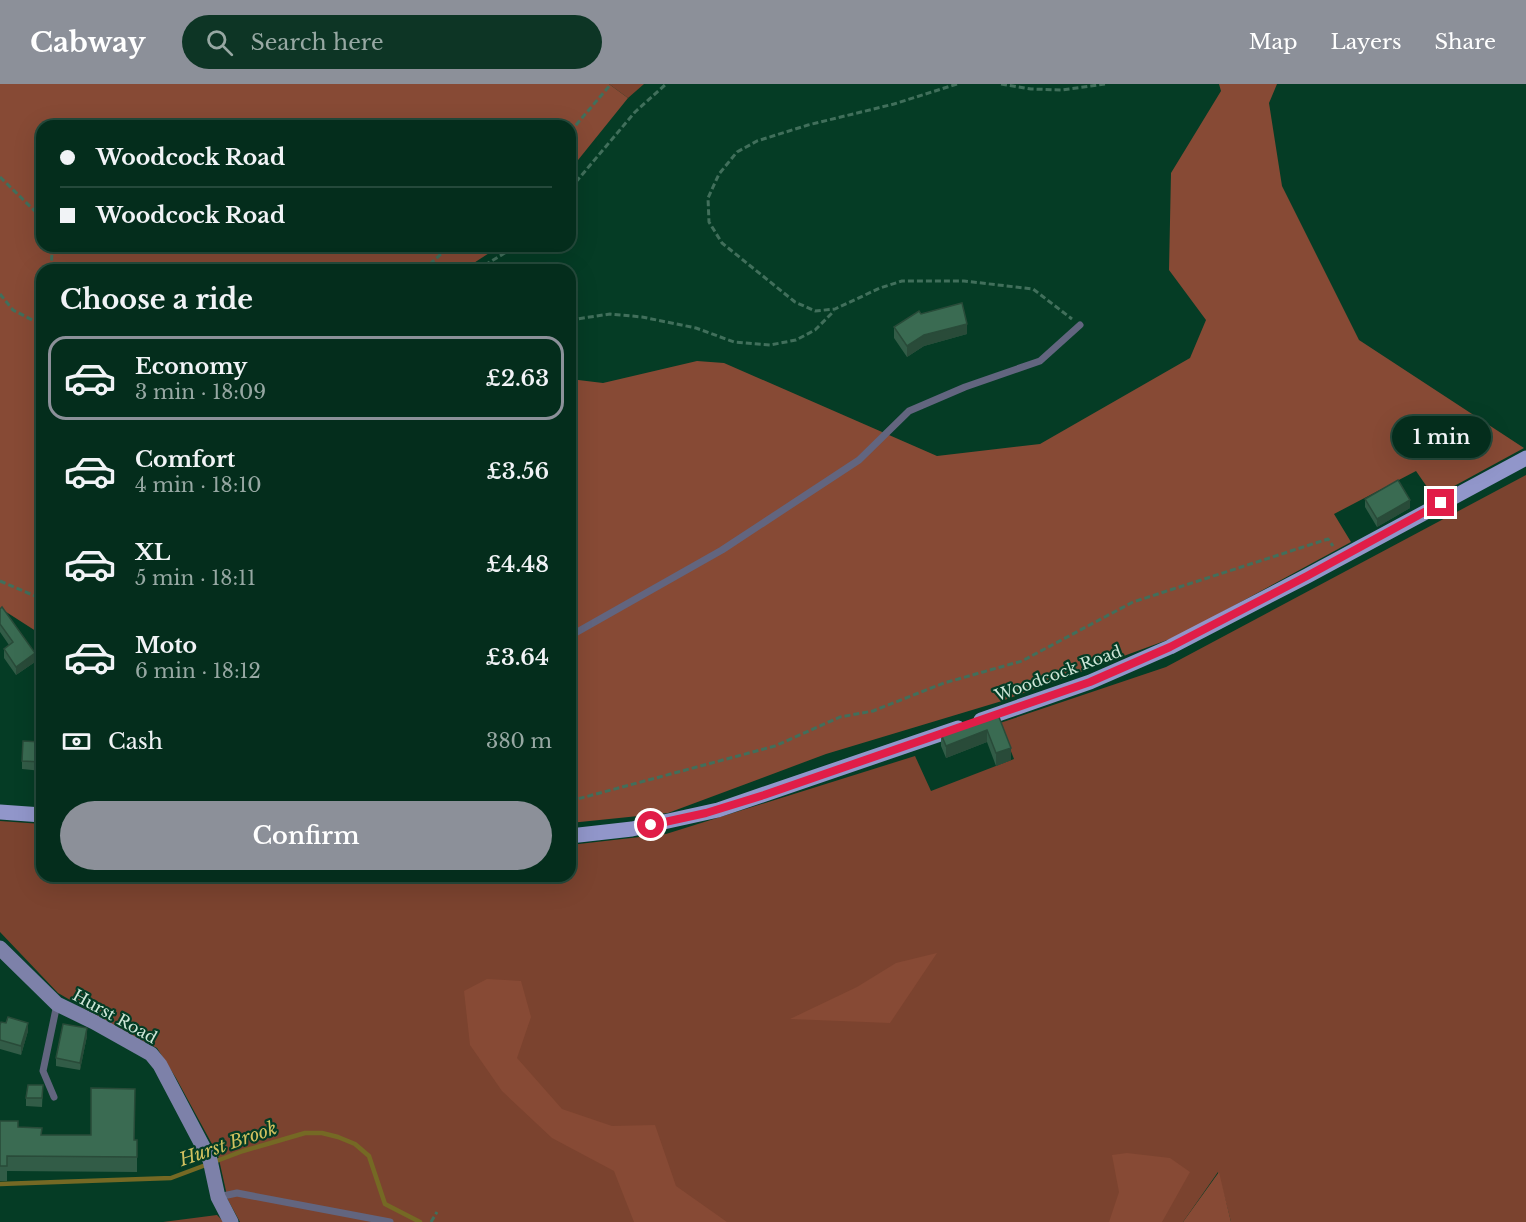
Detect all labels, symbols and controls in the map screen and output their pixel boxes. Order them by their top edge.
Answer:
search box [182,15,602,69]
text: Cabway [30,25,146,60]
icon: search [203,26,236,59]
text: Search here [251,29,384,56]
text: Map [1249,29,1298,55]
text: Layers [1331,29,1402,55]
text: Share [1435,29,1496,55]
text: Woodcock Road [96,144,285,171]
text: Woodcock Road [96,202,285,229]
text: Choose a ride [60,283,253,316]
icon: car [63,351,117,405]
text: Economy [135,353,247,380]
text: £2.63 [486,365,549,392]
text: 3 min · 18:09 [135,380,266,404]
callout: 1 min [1392,416,1490,458]
text: 1 min [1413,425,1470,449]
icon: car [63,444,117,498]
text: Comfort [135,446,235,473]
text: £3.56 [486,458,549,485]
text: 4 min · 18:10 [135,473,262,497]
route end [1427,489,1454,516]
icon: car [63,537,117,591]
text: XL [135,539,170,566]
text: £4.48 [486,551,549,578]
text: 5 min · 18:11 [135,566,256,590]
icon: car [63,630,117,684]
text: Moto [135,632,197,659]
street label: Woodcock Road [991,641,1124,706]
text: £3.64 [486,644,549,671]
text: 6 min · 18:12 [135,659,261,683]
icon: cash [60,725,93,758]
text: Cash [108,728,163,755]
text: 380 m [486,729,552,753]
button: Confirm [60,801,552,870]
route start [637,811,664,838]
street label: Hurst Road [69,985,161,1047]
water label: Hurst Brook [175,1117,280,1171]

